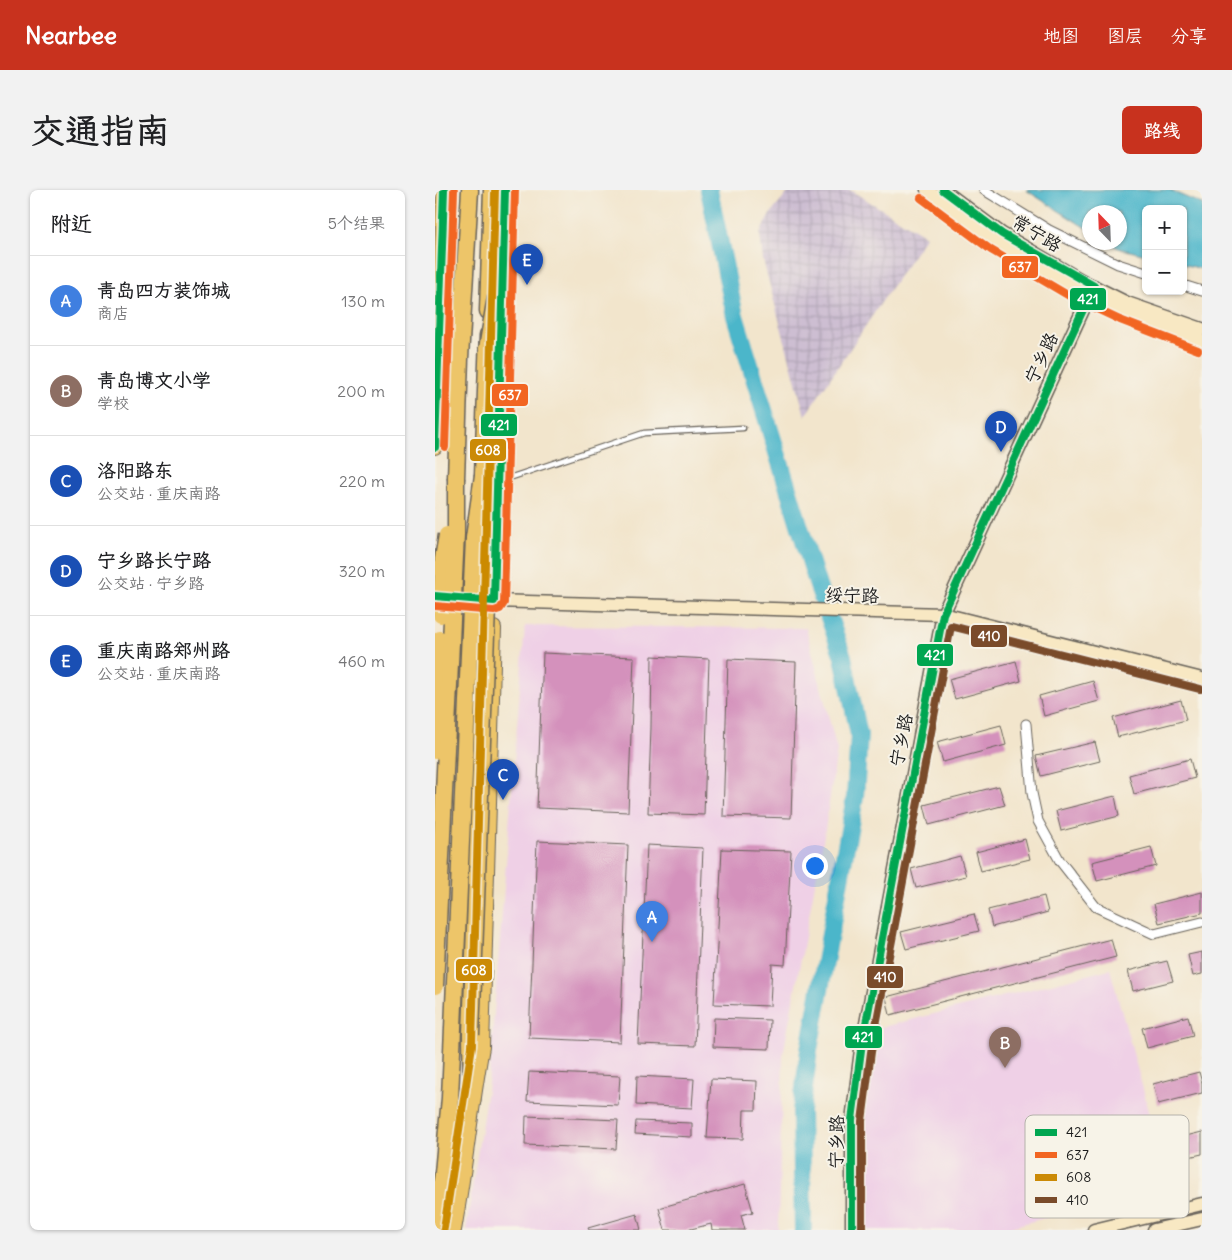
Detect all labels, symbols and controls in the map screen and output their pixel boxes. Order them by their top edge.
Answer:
text: Nearbee [25,20,117,50]
text: 地图 [1043,24,1079,47]
text: 图层 [1107,24,1143,47]
text: 分享 [1171,24,1207,47]
button: 路线 [1122,106,1202,154]
text: 交通指南 [30,108,170,152]
north arrow [1082,205,1127,250]
map controls [1142,205,1187,295]
button: + [1142,205,1187,250]
street label: 常宁路 [1008,209,1066,257]
text: 附近 [50,210,92,237]
text: 5个结果 [328,213,385,233]
pin: E [511,244,543,285]
button: − [1142,250,1187,295]
line badge: 637 [1001,255,1039,279]
text: 637 [1009,258,1032,276]
text: 青岛四方装饰城 [97,278,230,302]
line badge: 421 [1069,287,1107,311]
text: 421 [1077,290,1099,308]
text: A [61,291,71,311]
text: 130 m [341,291,385,311]
text: 商店 [97,303,129,323]
street label: 宁乡路 [1019,329,1063,387]
text: 青岛博文小学 [97,368,211,392]
text: B [61,381,71,401]
text: 200 m [337,381,385,401]
line badge: 637 [491,383,529,407]
text: 637 [499,386,522,404]
text: 学校 [97,393,129,413]
pin: D [985,411,1017,452]
line badge: 421 [480,413,518,437]
text: 421 [488,416,510,434]
line badge: 608 [469,438,507,462]
text: 608 [475,441,501,459]
text: 洛阳路东 [97,458,173,482]
text: C [61,471,71,491]
text: 220 m [339,471,385,491]
text: 公交站 · 重庆南路 [97,483,220,503]
text: 宁乡路长宁路 [97,548,211,572]
text: D [60,561,72,581]
text: 320 m [339,561,385,581]
text: 公交站 · 宁乡路 [97,573,204,593]
street label: 绥宁路 [825,583,879,607]
line badge: 410 [970,624,1008,648]
text: 410 [978,627,1000,645]
text: 重庆南路郑州路 [97,638,230,662]
line badge: 421 [916,643,954,667]
text: 421 [924,646,946,664]
text: E [61,651,71,671]
text: 460 m [338,651,385,671]
text: 公交站 · 重庆南路 [97,663,220,683]
street label: 宁乡路 [885,711,917,769]
pin: C [487,759,519,800]
your location [802,853,828,879]
pin: A [636,901,668,942]
line badge: 608 [455,958,493,982]
text: 608 [461,961,487,979]
line badge: 410 [866,965,904,989]
text: 410 [874,968,896,986]
line badge: 421 [844,1025,883,1049]
pin: B [989,1027,1021,1068]
text: 421 [852,1028,874,1046]
street label: 宁乡路 [824,1115,848,1169]
legend [1025,1115,1189,1218]
text: 421 [1066,1123,1087,1141]
text: 637 [1066,1146,1089,1164]
text: 608 [1066,1168,1091,1186]
text: 410 [1066,1191,1089,1209]

